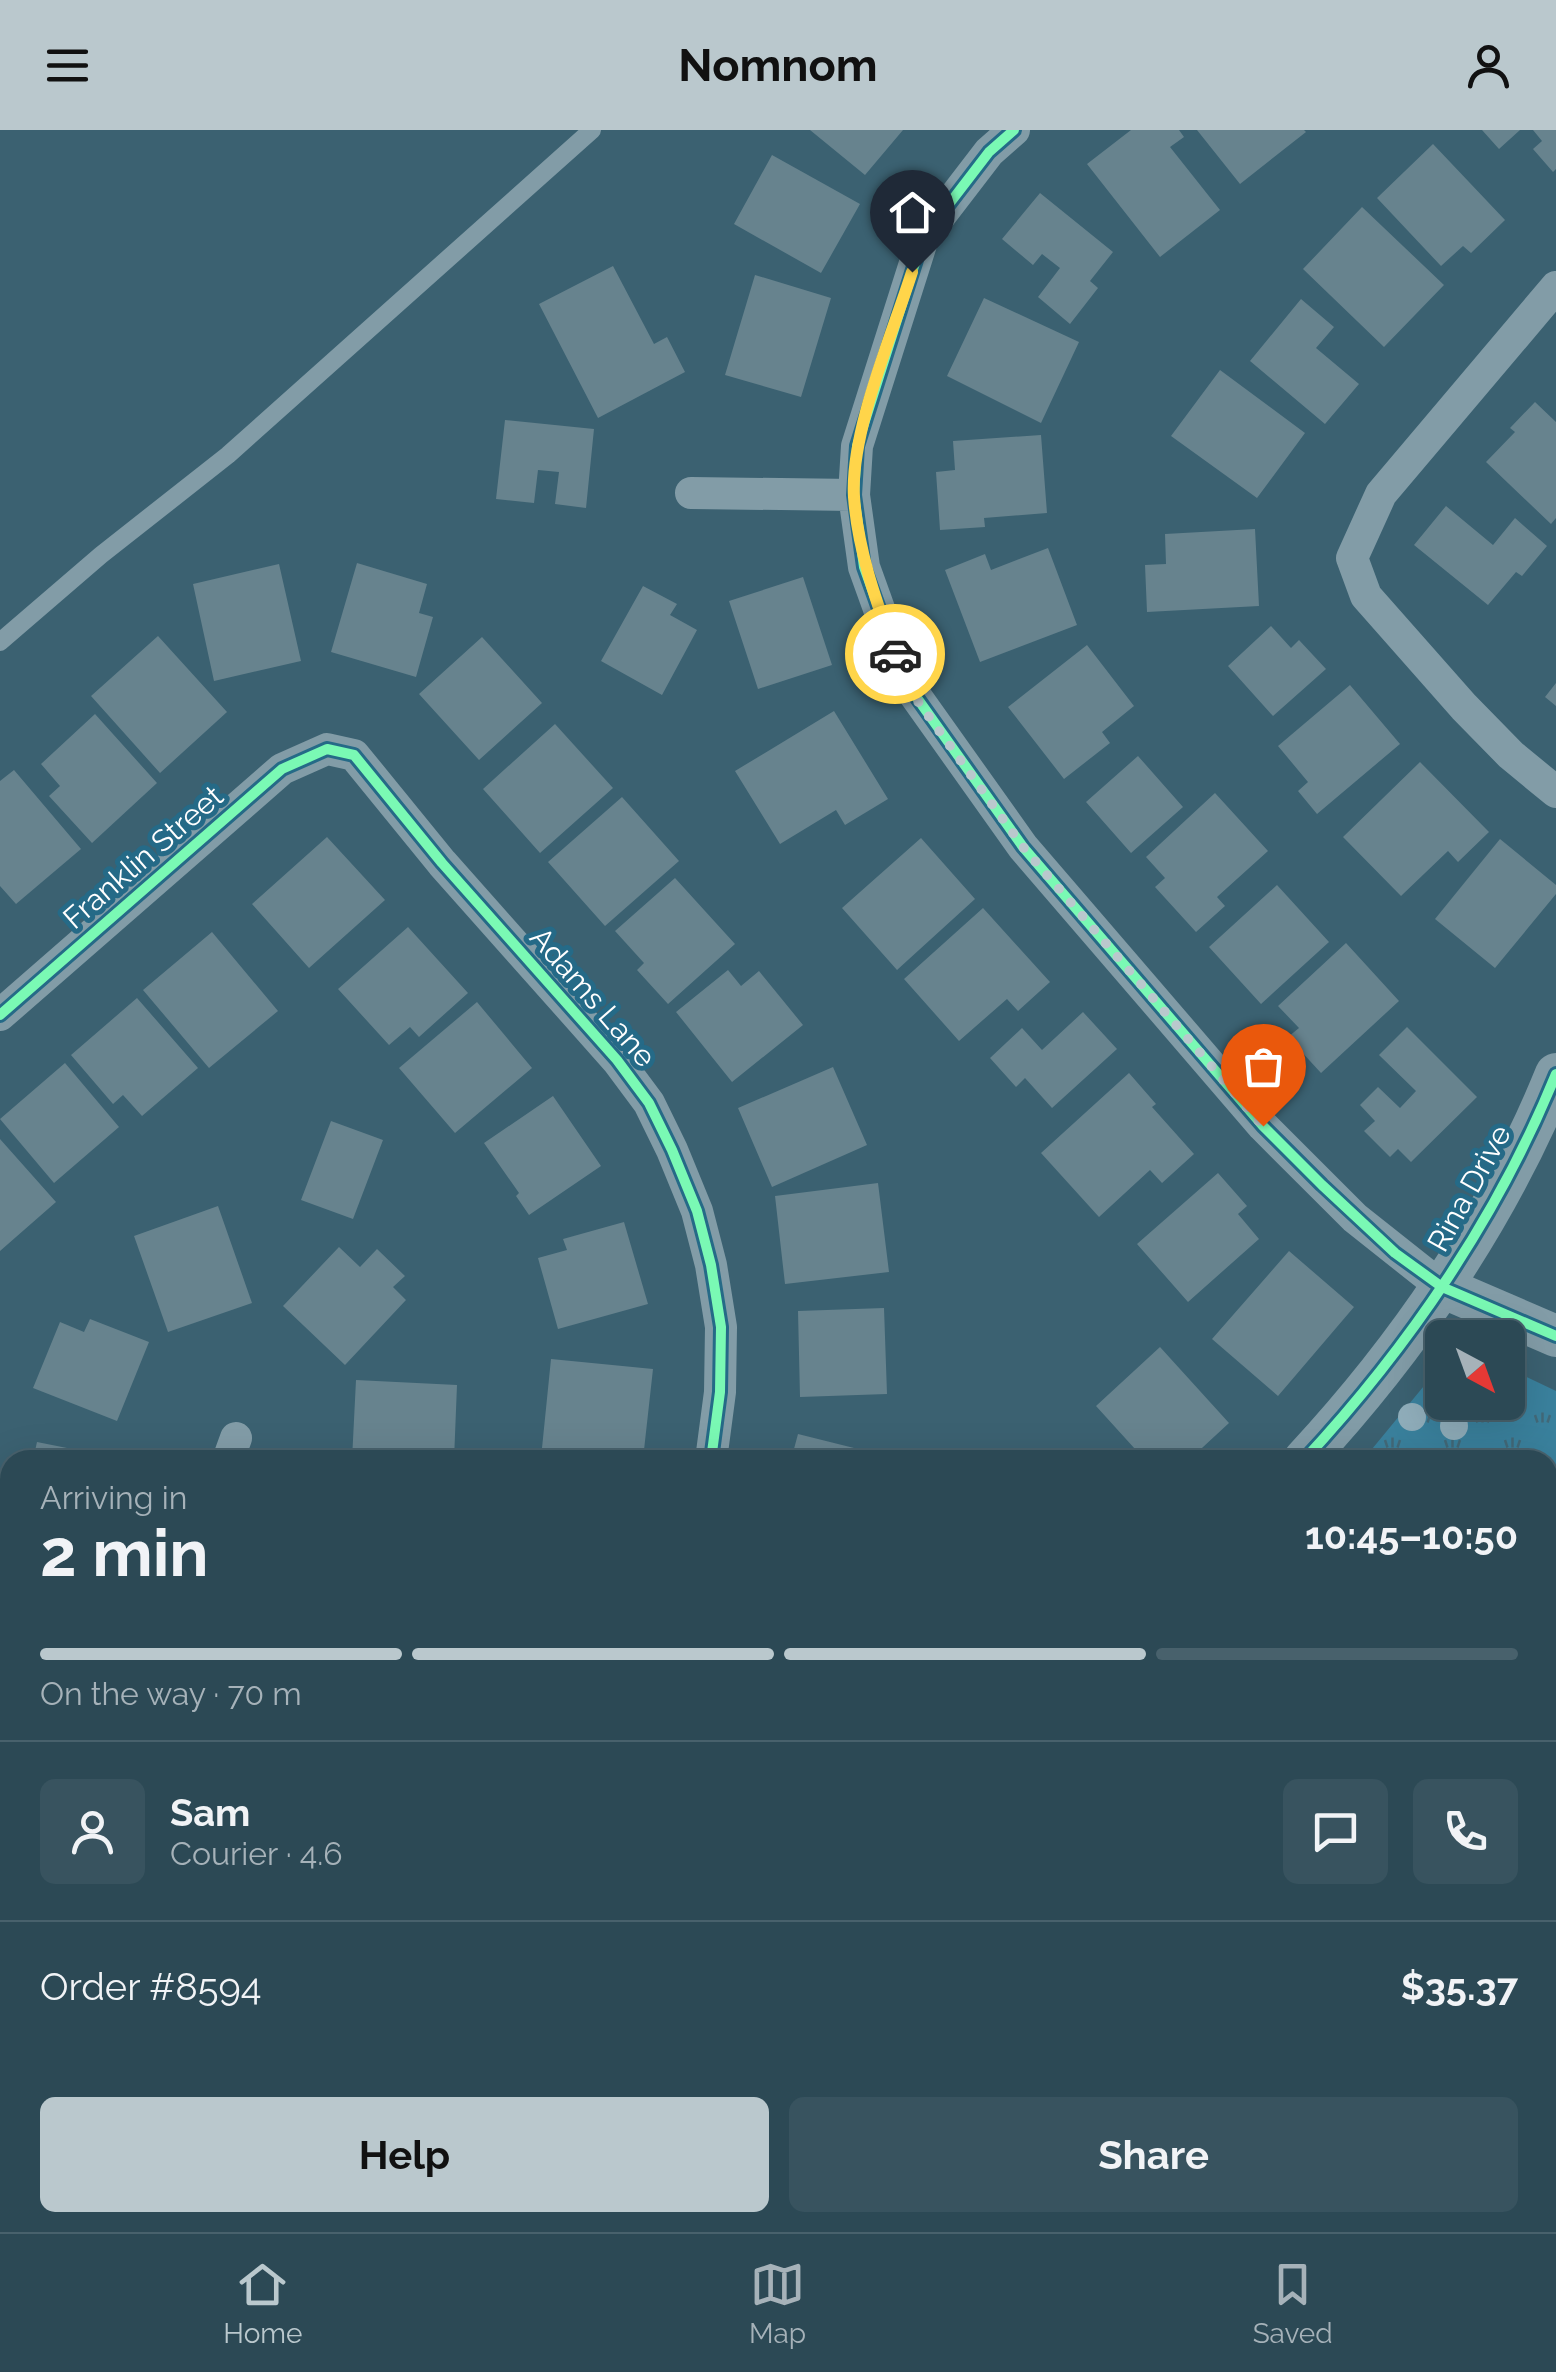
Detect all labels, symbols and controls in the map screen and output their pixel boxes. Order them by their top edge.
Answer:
icon: menu [40,38,95,93]
icon: person [1461,38,1516,93]
text: Nomnom [678,39,878,92]
pin [870,170,955,273]
icon: home [885,185,940,240]
courier [845,604,945,704]
icon: car [868,627,923,682]
street label: Franklin Street [56,778,230,936]
street label: Adams Lane [523,920,663,1074]
pin [1221,1024,1306,1127]
icon: bag [1236,1039,1291,1094]
street label: Rina Drive [1420,1119,1518,1257]
north arrow [1425,1320,1525,1420]
map controls [1425,1320,1525,1420]
text: Arriving in [40,1479,187,1516]
text: 10:45–10:50 [1305,1513,1518,1558]
text: 2 min [40,1515,209,1591]
text: On the way · 70 m [40,1675,302,1712]
button: person [40,1779,145,1884]
button: chat [1283,1779,1388,1884]
button: phone [1413,1779,1518,1884]
text: Sam [170,1790,250,1835]
text: Courier · 4.6 [170,1835,343,1872]
text: Order #8594 [40,1964,261,2009]
text: $35.37 [1401,1964,1518,2009]
button: Help [40,2097,769,2212]
button: Share [789,2097,1518,2212]
tab: Home [223,2257,303,2350]
tab: Map [749,2257,806,2350]
tab: Saved [1253,2257,1333,2350]

